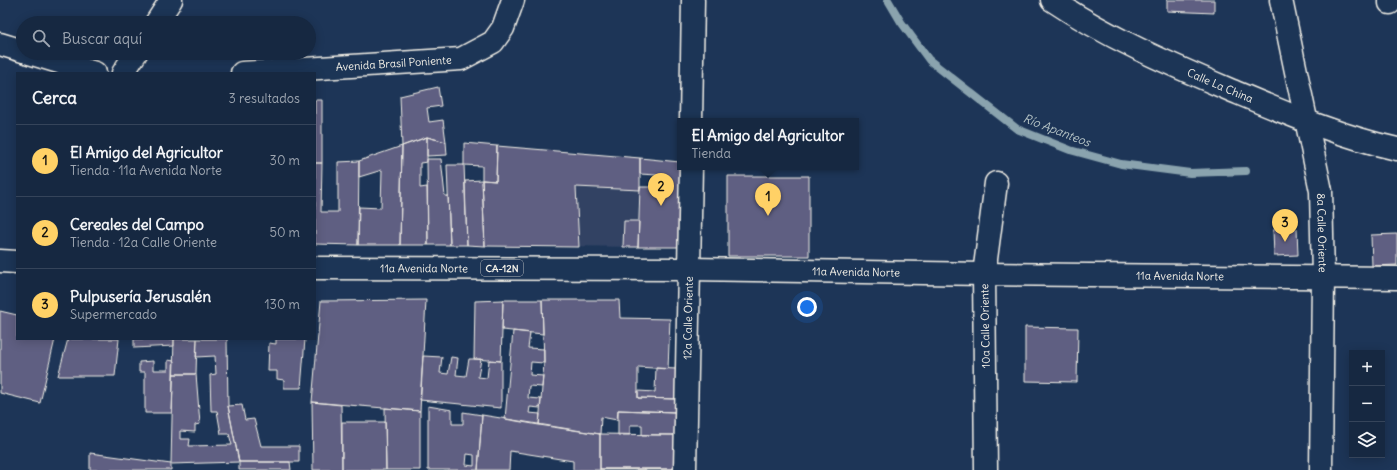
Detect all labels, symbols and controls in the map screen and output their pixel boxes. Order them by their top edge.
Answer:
search box [16,16,316,60]
icon: search [30,27,52,49]
text: Buscar aquí [62,29,142,48]
street label: Avenida Brasil Poniente [335,53,452,74]
street label: Calle La China [1185,65,1255,106]
text: Cerca [32,87,77,109]
text: 3 resultados [229,90,300,107]
water label: Río Apanteos [1021,110,1094,150]
popup [677,118,859,170]
text: El Amigo del Agricultor [692,126,844,145]
text: El Amigo del Agricultor [70,143,223,162]
text: Tienda [692,145,731,162]
text: 1 [42,152,48,169]
text: 30 m [270,152,300,169]
text: Tienda · 11a Avenida Norte [70,162,222,179]
pin: 2 [648,173,674,206]
pin: 1 [755,183,781,216]
street label: 8a Calle Oriente [1314,193,1330,273]
pin: 3 [1272,209,1298,242]
text: Cereales del Campo [70,215,204,234]
text: 2 [41,224,49,241]
text: 50 m [269,224,300,241]
text: Tienda · 12a Calle Oriente [70,234,217,251]
road number: CA-12N [481,260,523,276]
street label: 11a Avenida Norte [380,261,468,275]
street label: 11a Avenida Norte [812,264,900,280]
street label: 11a Avenida Norte [1136,268,1224,283]
street label: 12a Calle Oriente [680,276,696,360]
street label: 10a Calle Oriente [977,284,993,368]
text: Pulpusería Jerusalén [70,287,211,306]
text: 3 [41,296,49,313]
text: 130 m [264,296,300,313]
your location [797,297,817,317]
text: Supermercado [70,306,157,323]
map controls [1349,350,1385,458]
button: + [1349,350,1385,386]
button: − [1349,386,1385,422]
button: layers [1349,422,1385,458]

